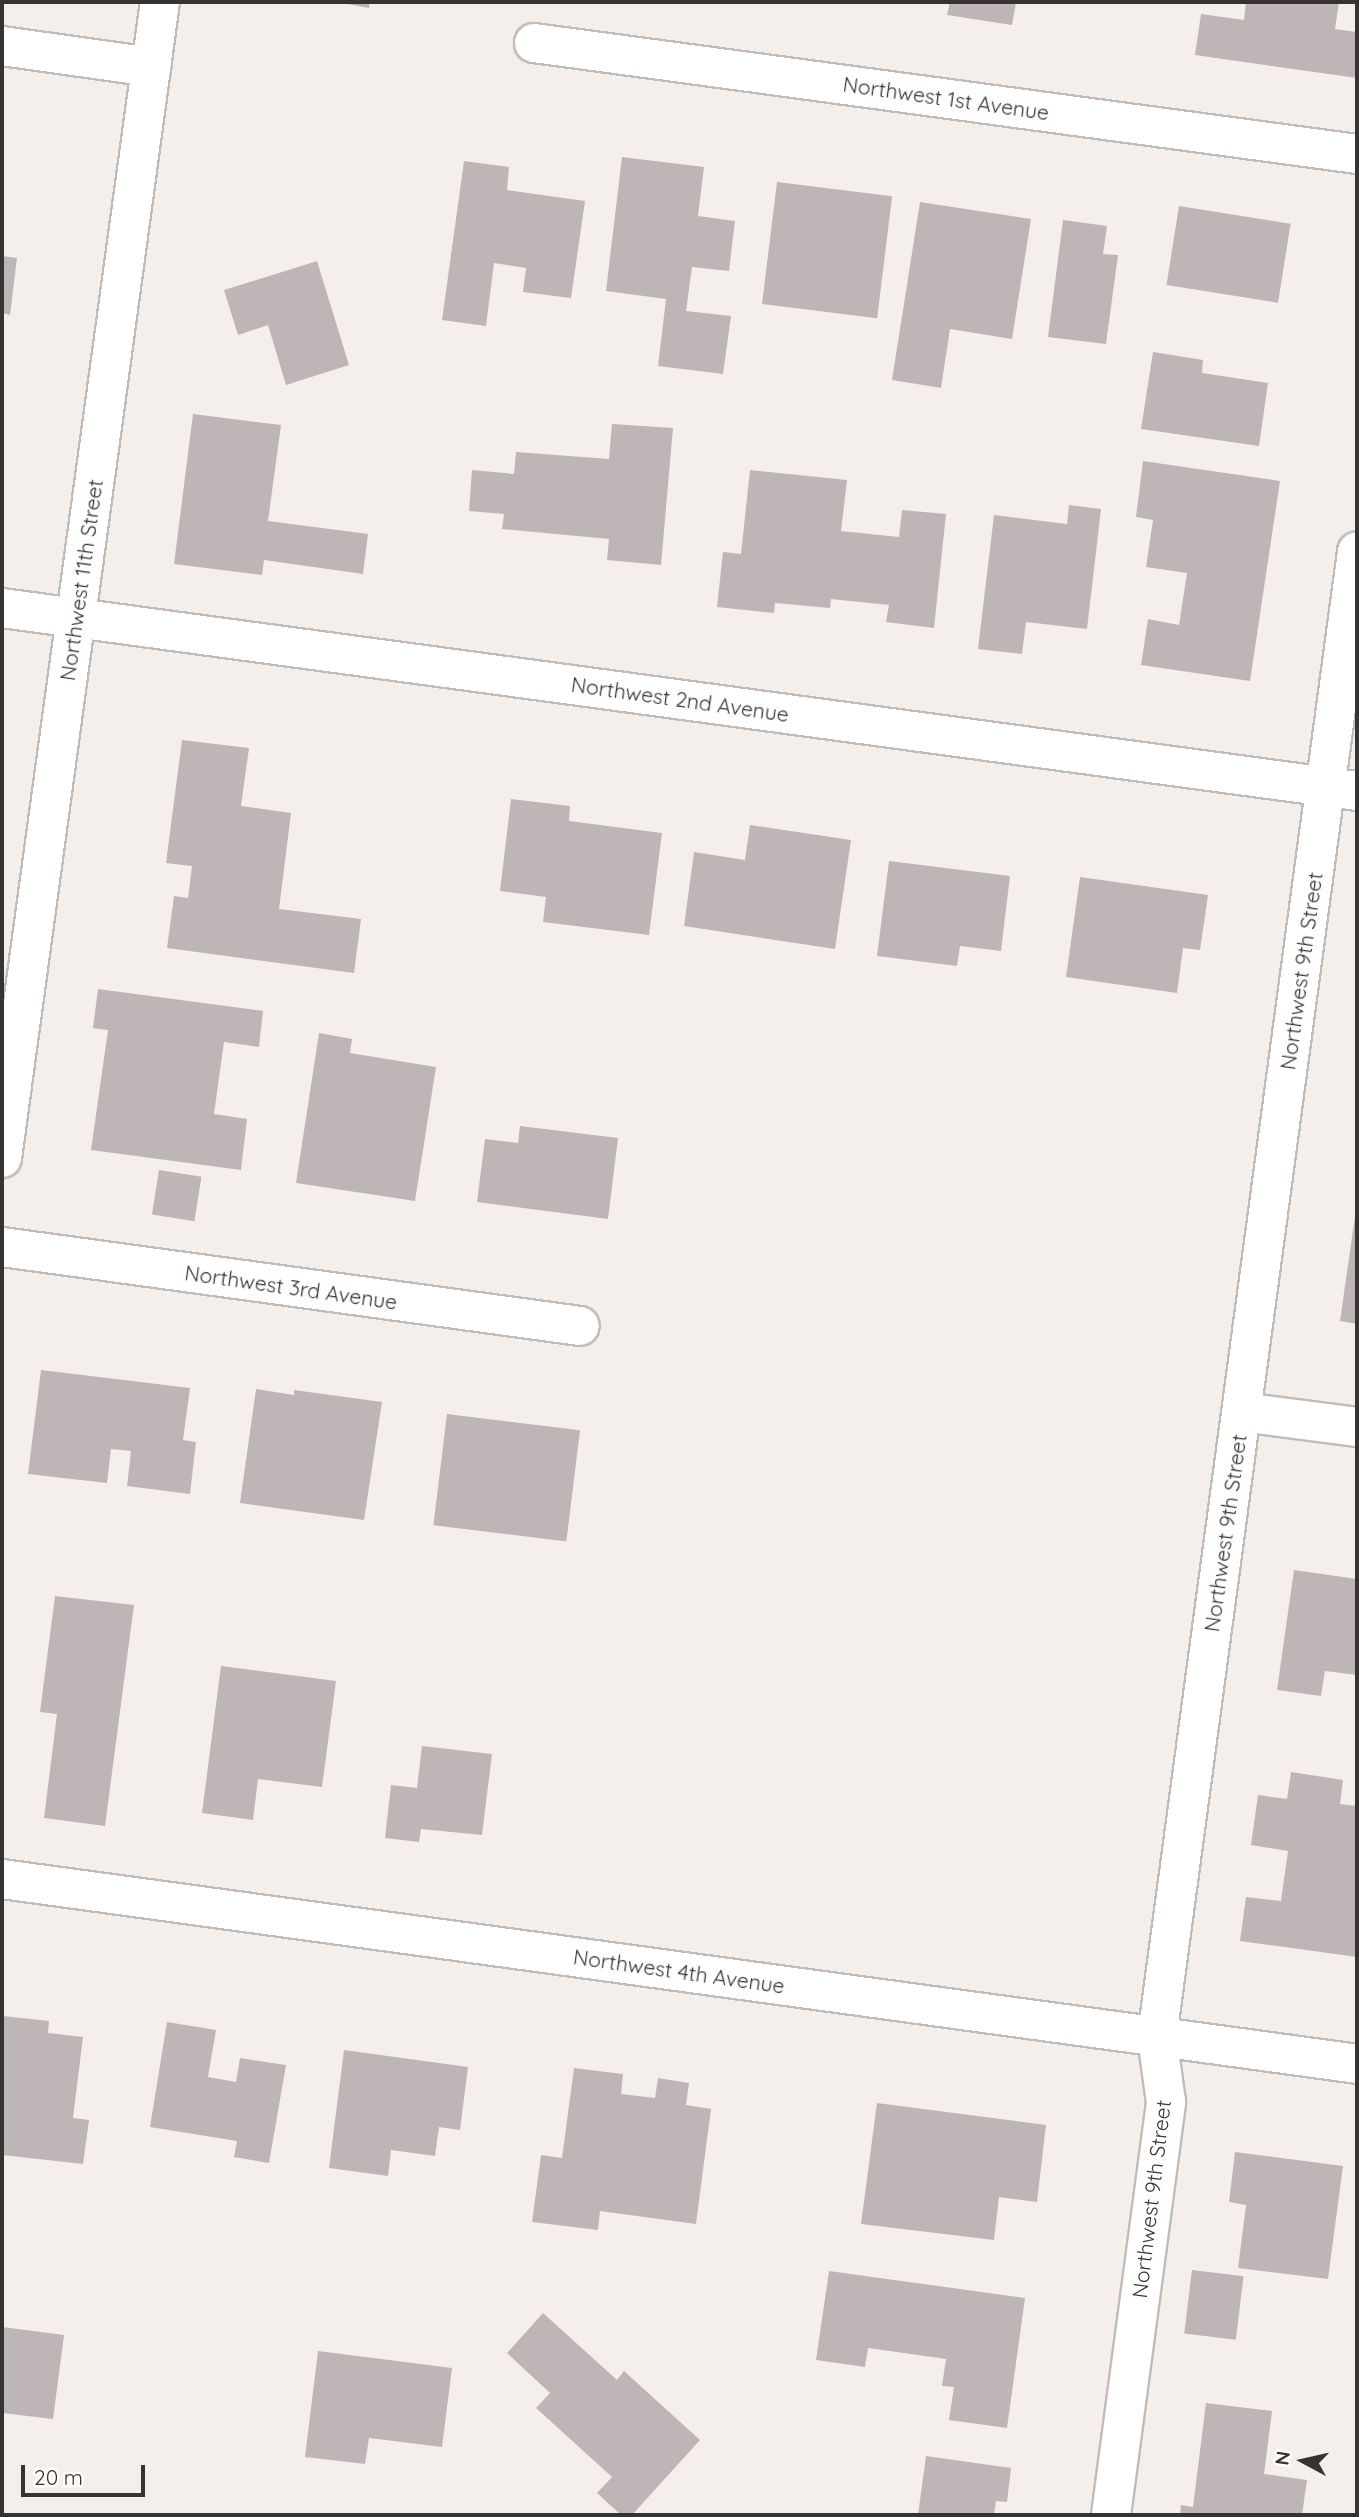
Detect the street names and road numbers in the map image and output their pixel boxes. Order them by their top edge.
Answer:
street label: Northwest 1st Avenue [841,71,1051,125]
street label: Northwest 11th Street [54,478,108,682]
street label: Northwest 2nd Avenue [570,671,790,727]
street label: Northwest 9th Street [1275,871,1327,1071]
street label: Northwest 3rd Avenue [183,1260,399,1314]
street label: Northwest 9th Street [1199,1433,1251,1633]
street label: Northwest 4th Avenue [572,1944,786,1998]
street label: Northwest 9th Street [1126,2099,1176,2299]

